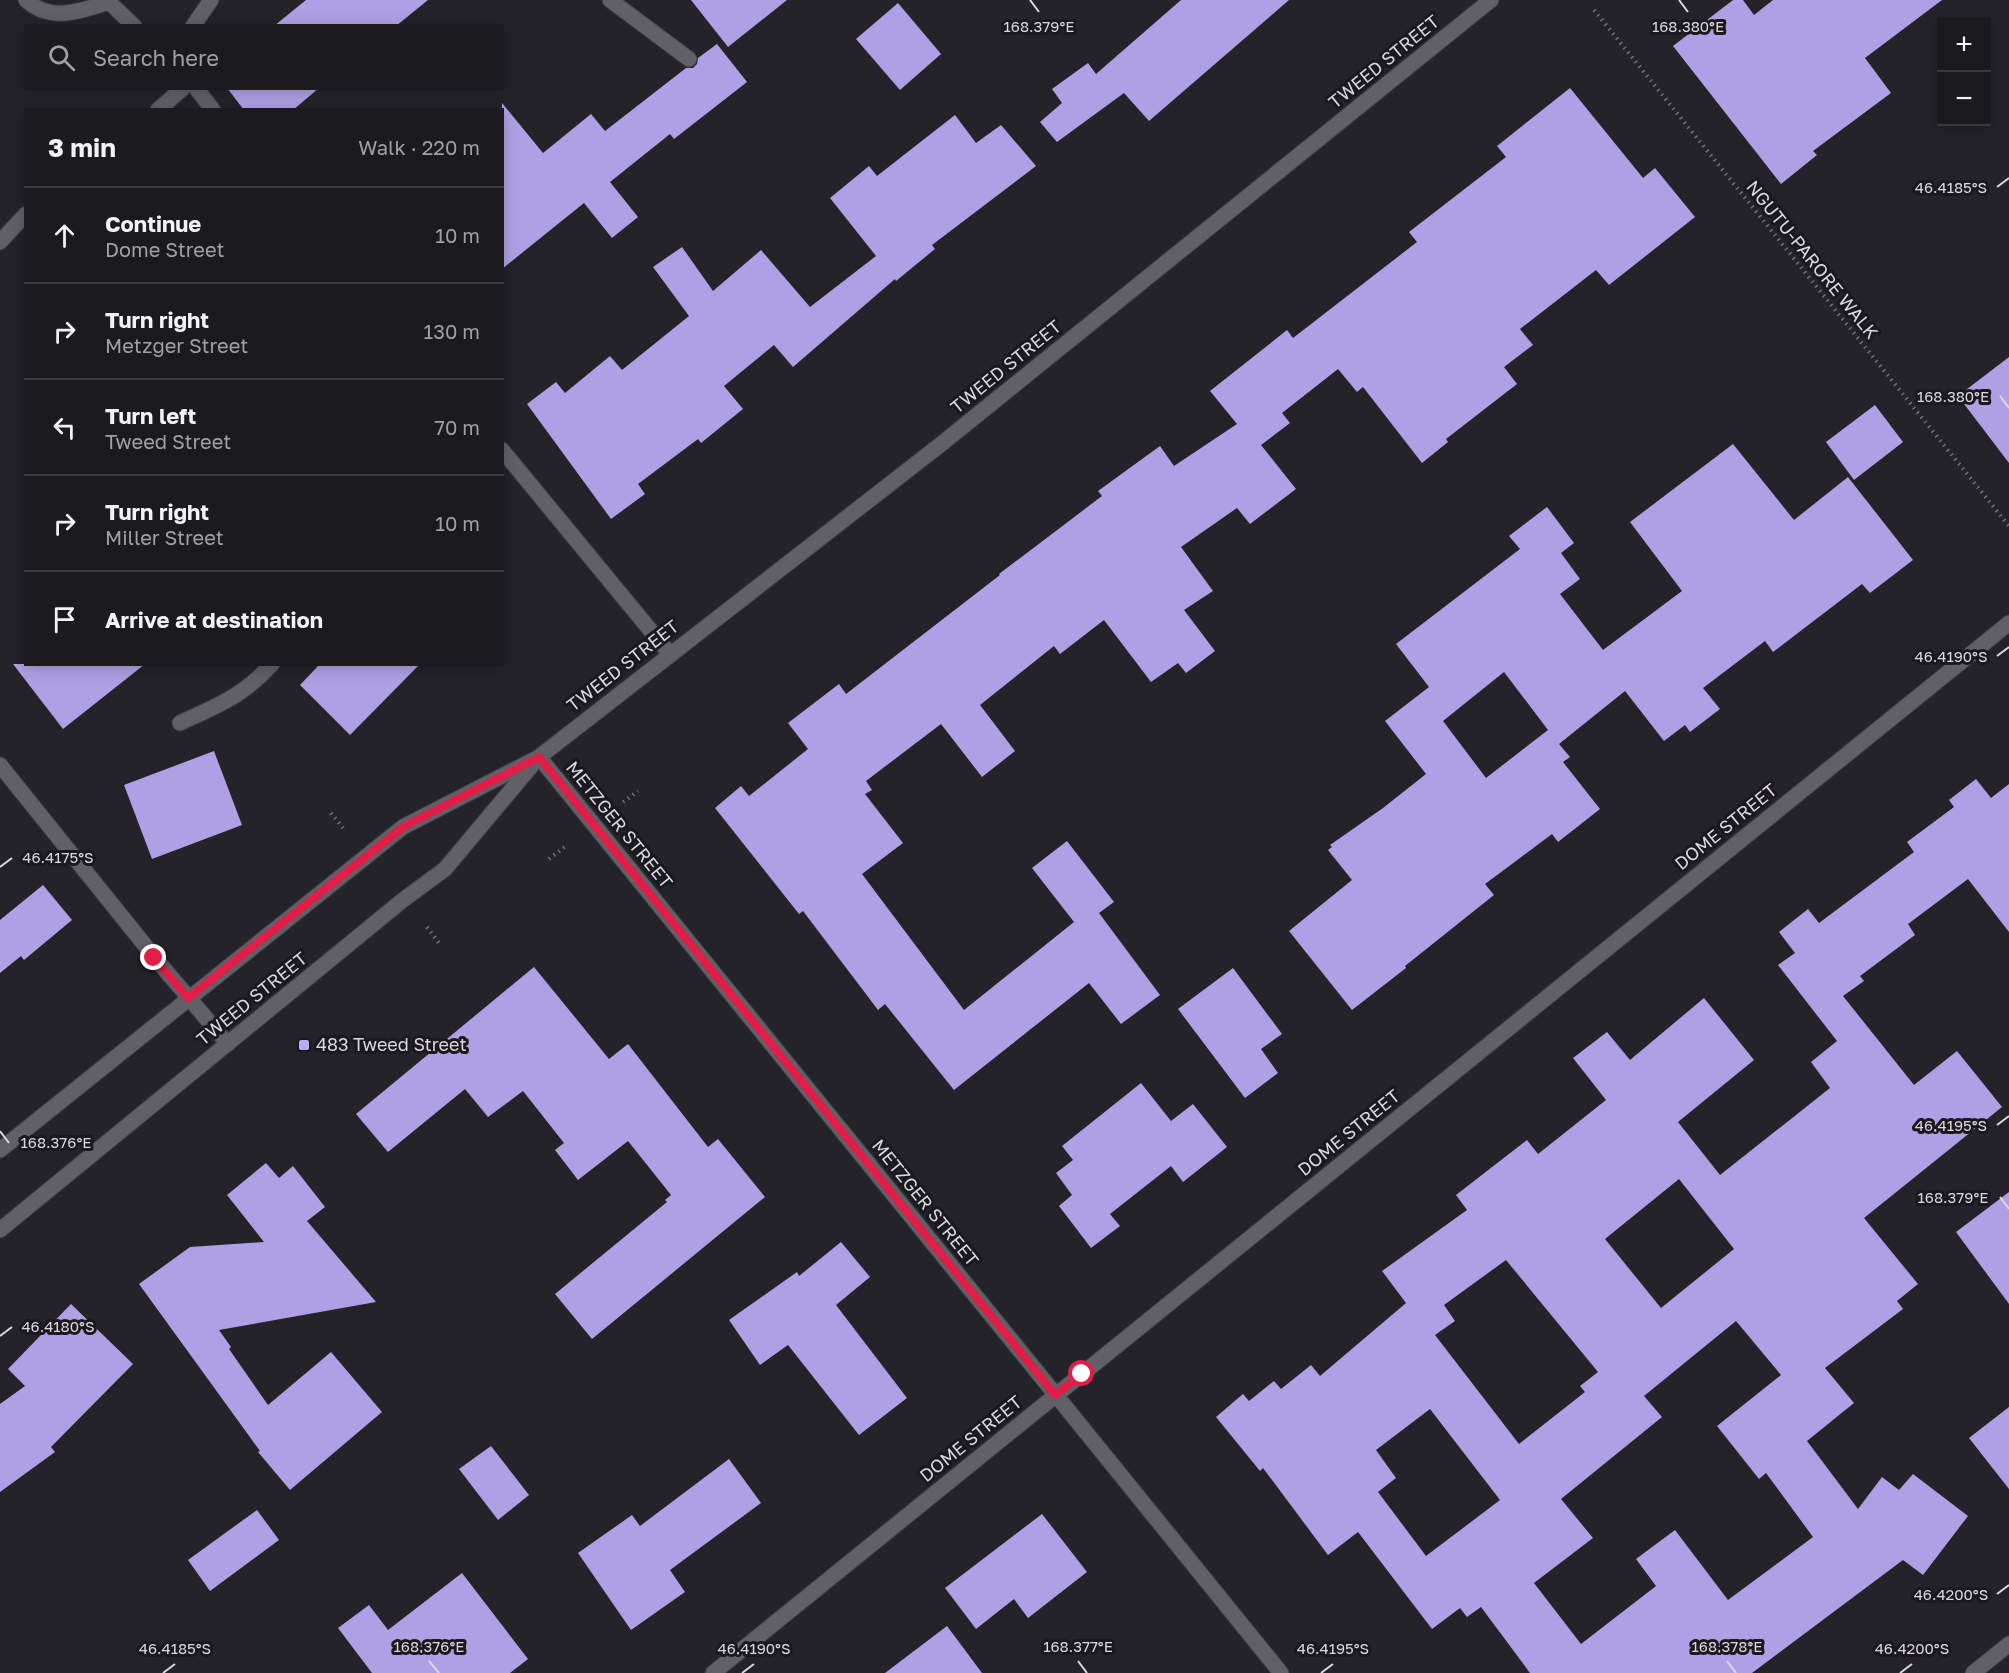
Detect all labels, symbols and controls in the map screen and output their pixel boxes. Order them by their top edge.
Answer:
street label: TWEED STREET [1324,10,1443,113]
text: 168.379°E [1004,17,1074,35]
text: 168.380°E [1652,17,1724,35]
map controls [1937,18,1991,126]
button: + [1937,18,1991,72]
search box [24,24,504,90]
icon: search [45,41,78,74]
text: Search here [93,44,219,71]
button: − [1937,72,1991,126]
text: 3 min [48,132,116,163]
text: Walk · 220 m [358,135,480,159]
street label: NGUTU-PARORE WALK [1742,176,1883,343]
text: 46.4185°S [1915,178,1987,196]
text: Continue [105,210,201,237]
icon: ahead [48,219,81,252]
text: 10 m [435,223,480,247]
text: Dome Street [105,237,225,261]
text: Turn right [105,306,209,333]
icon: right [48,315,81,348]
street label: TWEED STREET [946,315,1065,418]
text: 130 m [424,319,480,343]
text: Metzger Street [105,333,248,357]
text: 168.380°E [1917,387,1989,405]
text: Turn left [105,402,196,429]
icon: left [48,411,81,444]
text: 70 m [434,415,480,439]
text: Tweed Street [105,429,231,453]
text: Turn right [105,498,209,525]
icon: right [48,507,81,540]
text: 10 m [435,511,480,535]
text: Miller Street [105,525,224,549]
icon: arrive [48,603,81,636]
text: Arrive at destination [105,606,323,633]
street label: TWEED STREET [562,615,683,716]
text: 46.4190°S [1915,647,1987,665]
street label: METZGER STREET [562,756,678,892]
street label: DOME STREET [1670,778,1781,874]
text: 46.4175°S [22,848,94,866]
route end [140,944,166,970]
street label: TWEED STREET [192,947,311,1050]
place label: 483 Tweed Street [316,1033,467,1055]
marker: 483 Tweed Street [297,1038,311,1052]
street label: DOME STREET [1293,1084,1404,1180]
text: 46.4195°S [1915,1116,1987,1134]
text: 168.376°E [21,1133,91,1151]
street label: METZGER STREET [868,1134,984,1270]
text: 168.379°E [1918,1188,1988,1206]
text: 46.4180°S [21,1317,95,1335]
route start [1068,1360,1094,1386]
street label: DOME STREET [915,1390,1026,1486]
text: 46.4200°S [1914,1585,1988,1603]
text: 168.376°E [394,1637,464,1655]
text: 168.377°E [1043,1637,1113,1655]
text: 168.378°E [1692,1637,1762,1655]
text: 46.4185°S [139,1639,211,1657]
text: 46.4190°S [718,1639,790,1657]
text: 46.4195°S [1297,1639,1369,1657]
text: 46.4200°S [1875,1639,1949,1657]

